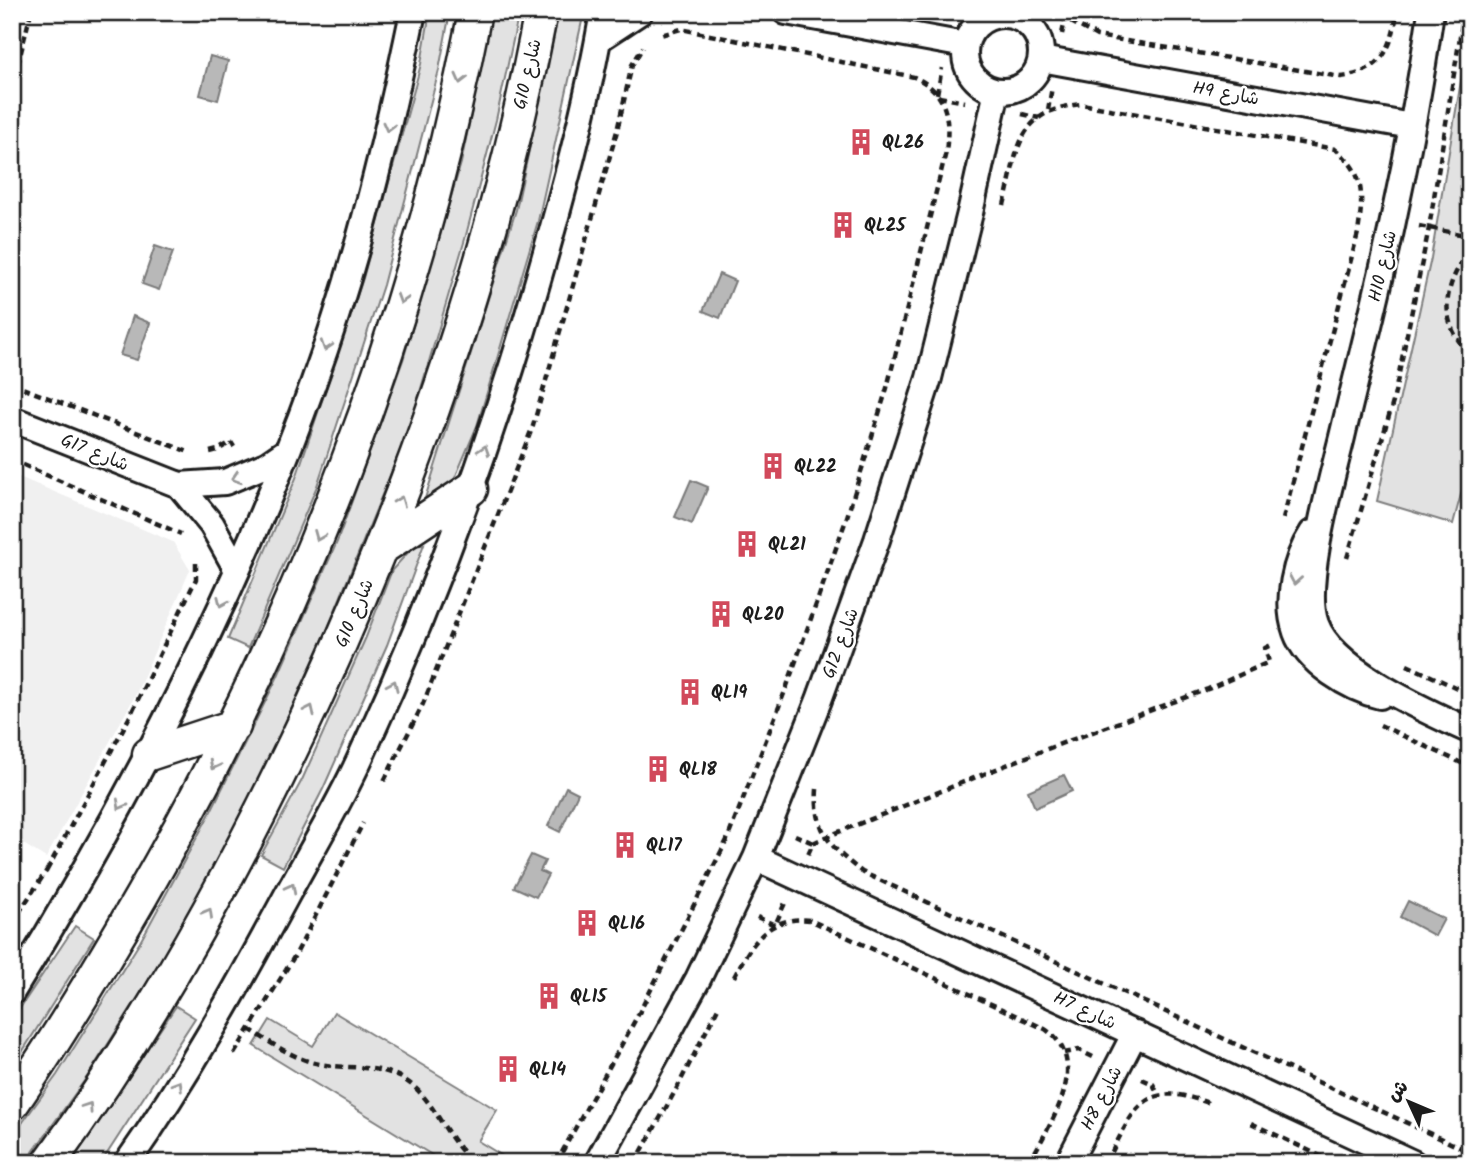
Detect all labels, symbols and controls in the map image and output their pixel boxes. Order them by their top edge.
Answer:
street label: G10 شارع [506,36,551,113]
one-way arrow [455,73,469,85]
street label: H9 شارع [1190,74,1261,115]
one-way arrow [382,121,396,133]
building icon: QL26 [846,127,876,157]
place label: QL26 [882,129,924,158]
building icon: QL25 [828,210,858,240]
place label: QL25 [864,212,907,241]
street label: H10 شارع [1361,228,1406,305]
one-way arrow [396,292,410,304]
one-way arrow [320,339,334,351]
street label: G17 شارع [56,427,133,480]
one-way arrow [476,445,491,457]
building icon: QL22 [758,451,788,481]
place label: QL22 [794,453,837,482]
one-way arrow [230,470,243,484]
one-way arrow [391,496,405,508]
building icon: QL21 [732,529,762,559]
one-way arrow [314,530,328,542]
place label: QL21 [768,531,806,560]
one-way arrow [1288,574,1303,586]
street label: G10 شارع [328,575,383,652]
one-way arrow [216,595,230,607]
building icon: QL20 [706,599,736,629]
place label: QL20 [742,601,784,630]
street label: G12 شارع [815,604,868,683]
building icon: QL19 [675,677,705,707]
place label: QL19 [711,679,747,708]
one-way arrow [385,680,399,692]
one-way arrow [302,705,316,717]
building icon: QL18 [643,754,673,784]
place label: QL18 [679,756,717,785]
one-way arrow [208,758,222,770]
one-way arrow [116,798,129,811]
building icon: QL17 [610,830,640,860]
place label: QL17 [646,832,682,861]
one-way arrow [282,883,296,895]
one-way arrow [200,908,213,921]
building icon: QL16 [572,908,602,938]
place label: QL16 [608,910,645,939]
building icon: QL15 [534,981,564,1011]
place label: QL15 [570,983,608,1012]
street label: H7 شارع [1048,984,1121,1039]
building icon: QL14 [493,1054,523,1084]
place label: QL14 [529,1056,566,1085]
street label: H8 شارع [1074,1061,1131,1136]
north arrow [1374,1066,1444,1136]
text: ش [1380,1074,1416,1110]
one-way arrow [169,1080,182,1093]
one-way arrow [80,1101,93,1114]

